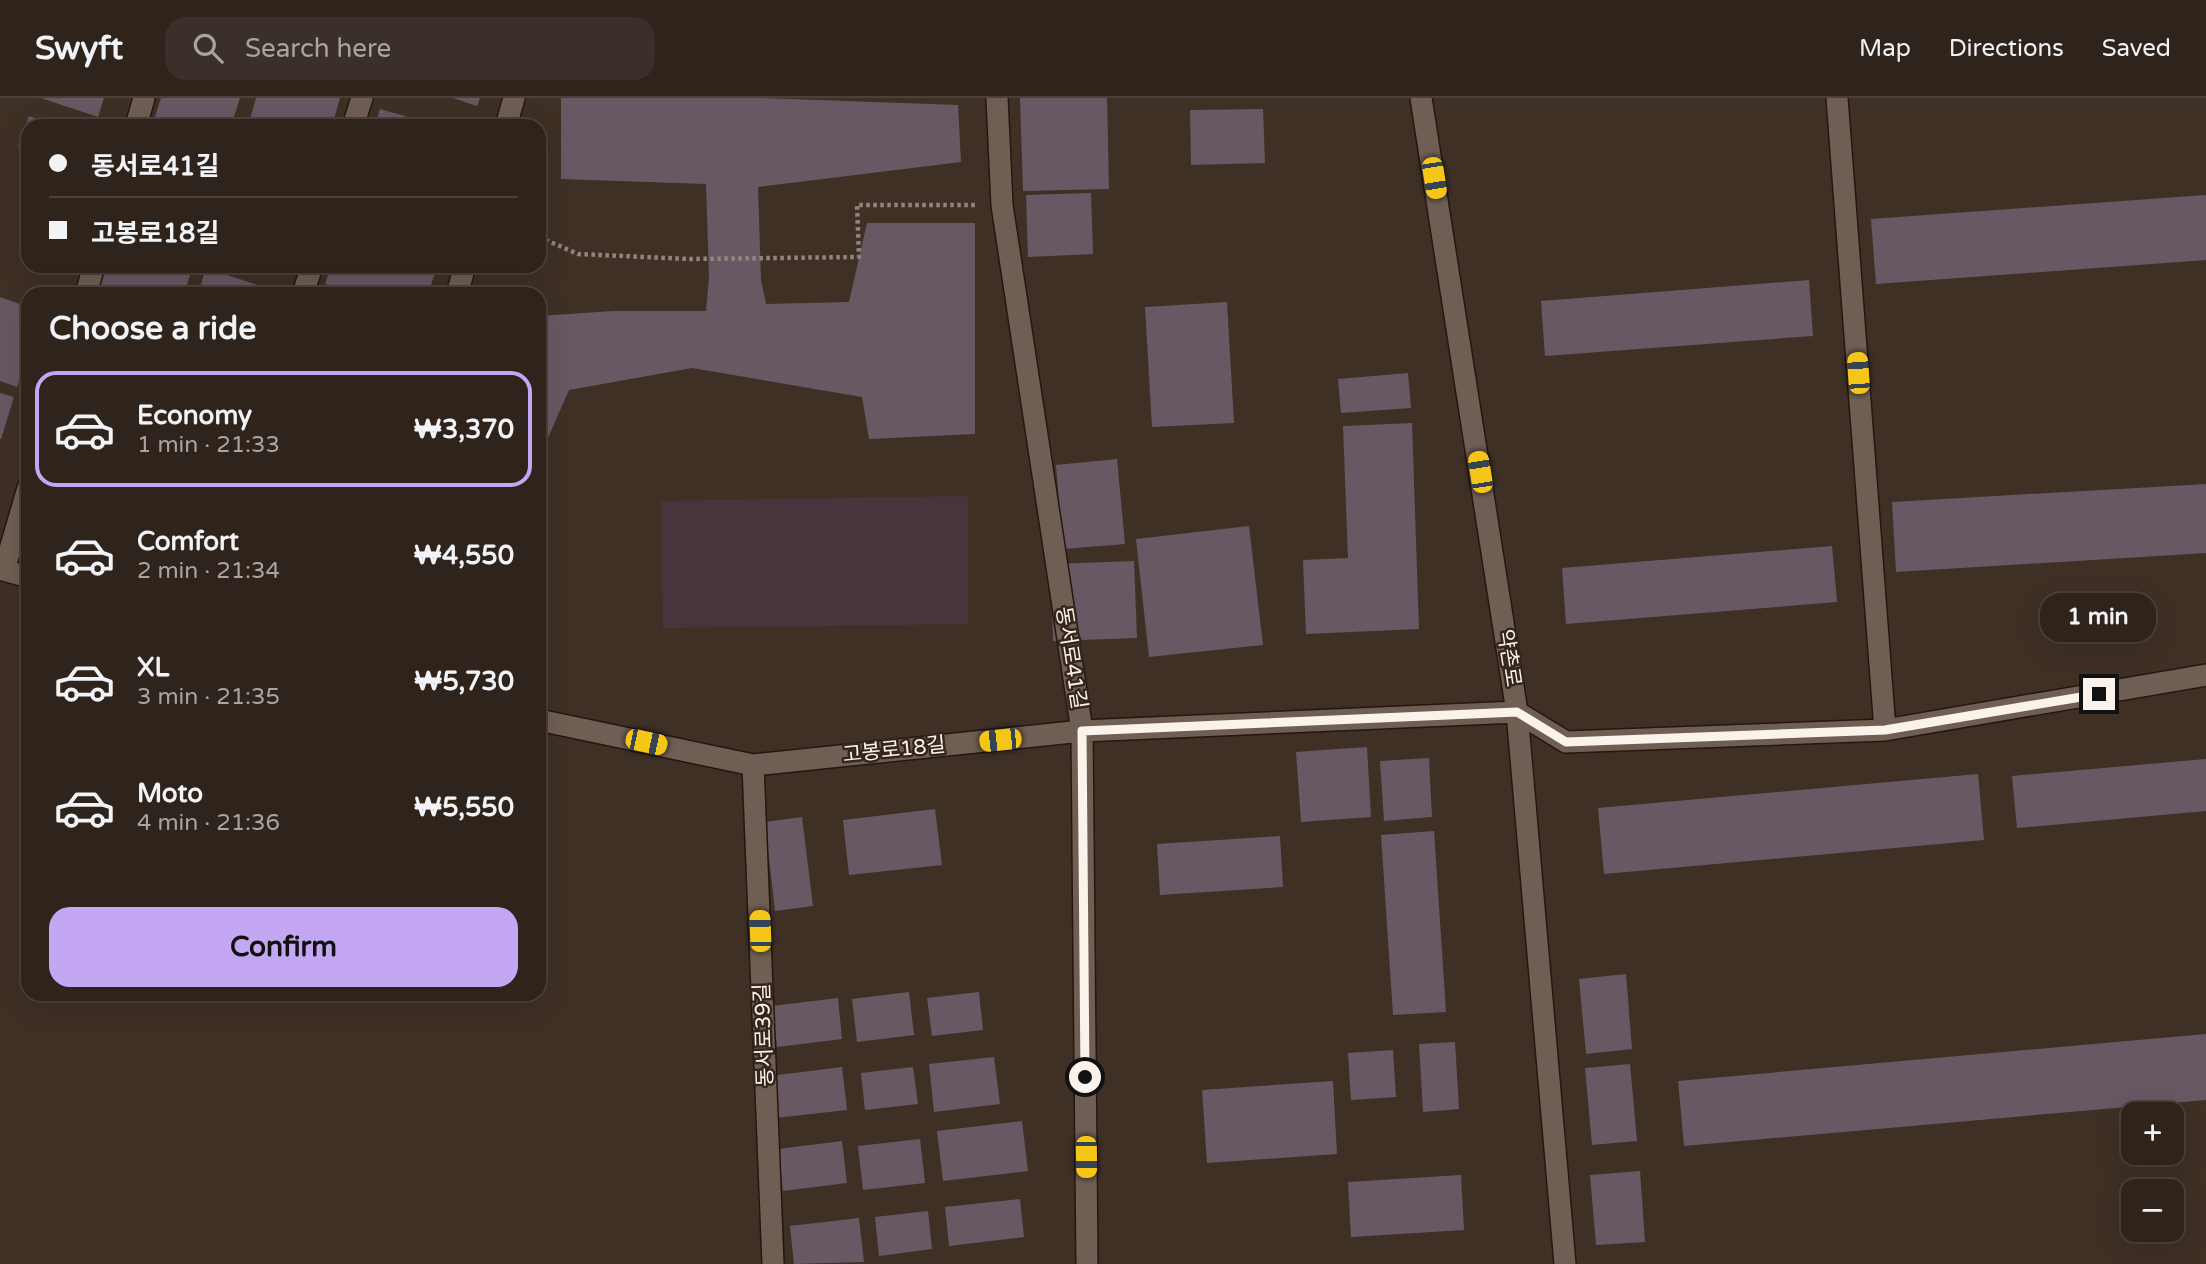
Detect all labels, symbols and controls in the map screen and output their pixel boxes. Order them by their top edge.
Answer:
search box [165,17,655,80]
text: Swyft [35,29,123,68]
icon: search [189,29,227,67]
text: Search here [245,33,391,64]
text: Map [1859,34,1911,63]
text: Directions [1949,34,2064,63]
text: Saved [2102,34,2171,63]
text: 동서로41길 [91,151,219,182]
car [1421,156,1448,200]
text: 고봉로18길 [91,218,219,249]
text: Choose a ride [49,310,256,348]
car [1847,351,1870,395]
icon: car [53,398,116,461]
text: Economy [137,400,252,431]
text: ₩3,370 [414,414,514,445]
text: 1 min · 21:33 [137,431,280,459]
car [1467,450,1494,494]
icon: car [53,524,116,587]
text: Comfort [137,526,239,557]
text: ₩4,550 [414,540,514,571]
text: 2 min · 21:34 [137,557,280,585]
callout: 1 min [2041,592,2157,642]
text: 1 min [2067,603,2129,631]
street label: 동서로41길 [1051,605,1091,711]
street label: 약촌로 [1492,627,1526,689]
icon: car [53,650,116,713]
text: XL [137,652,169,683]
text: ₩5,730 [414,666,514,697]
route end [2083,678,2115,710]
text: 3 min · 21:35 [137,683,280,711]
car [624,727,669,757]
car [979,727,1022,753]
street label: 고봉로18길 [841,732,947,768]
icon: car [53,776,116,839]
text: Moto [137,778,203,809]
text: ₩5,550 [414,792,514,823]
text: 4 min · 21:36 [137,809,280,837]
button: Confirm [49,907,518,987]
car [749,910,772,952]
street label: 동서로39길 [750,983,778,1087]
route start [1069,1061,1101,1093]
map controls [2121,1102,2184,1242]
button: + [2121,1102,2184,1165]
car [1076,1136,1097,1178]
button: − [2121,1179,2184,1242]

